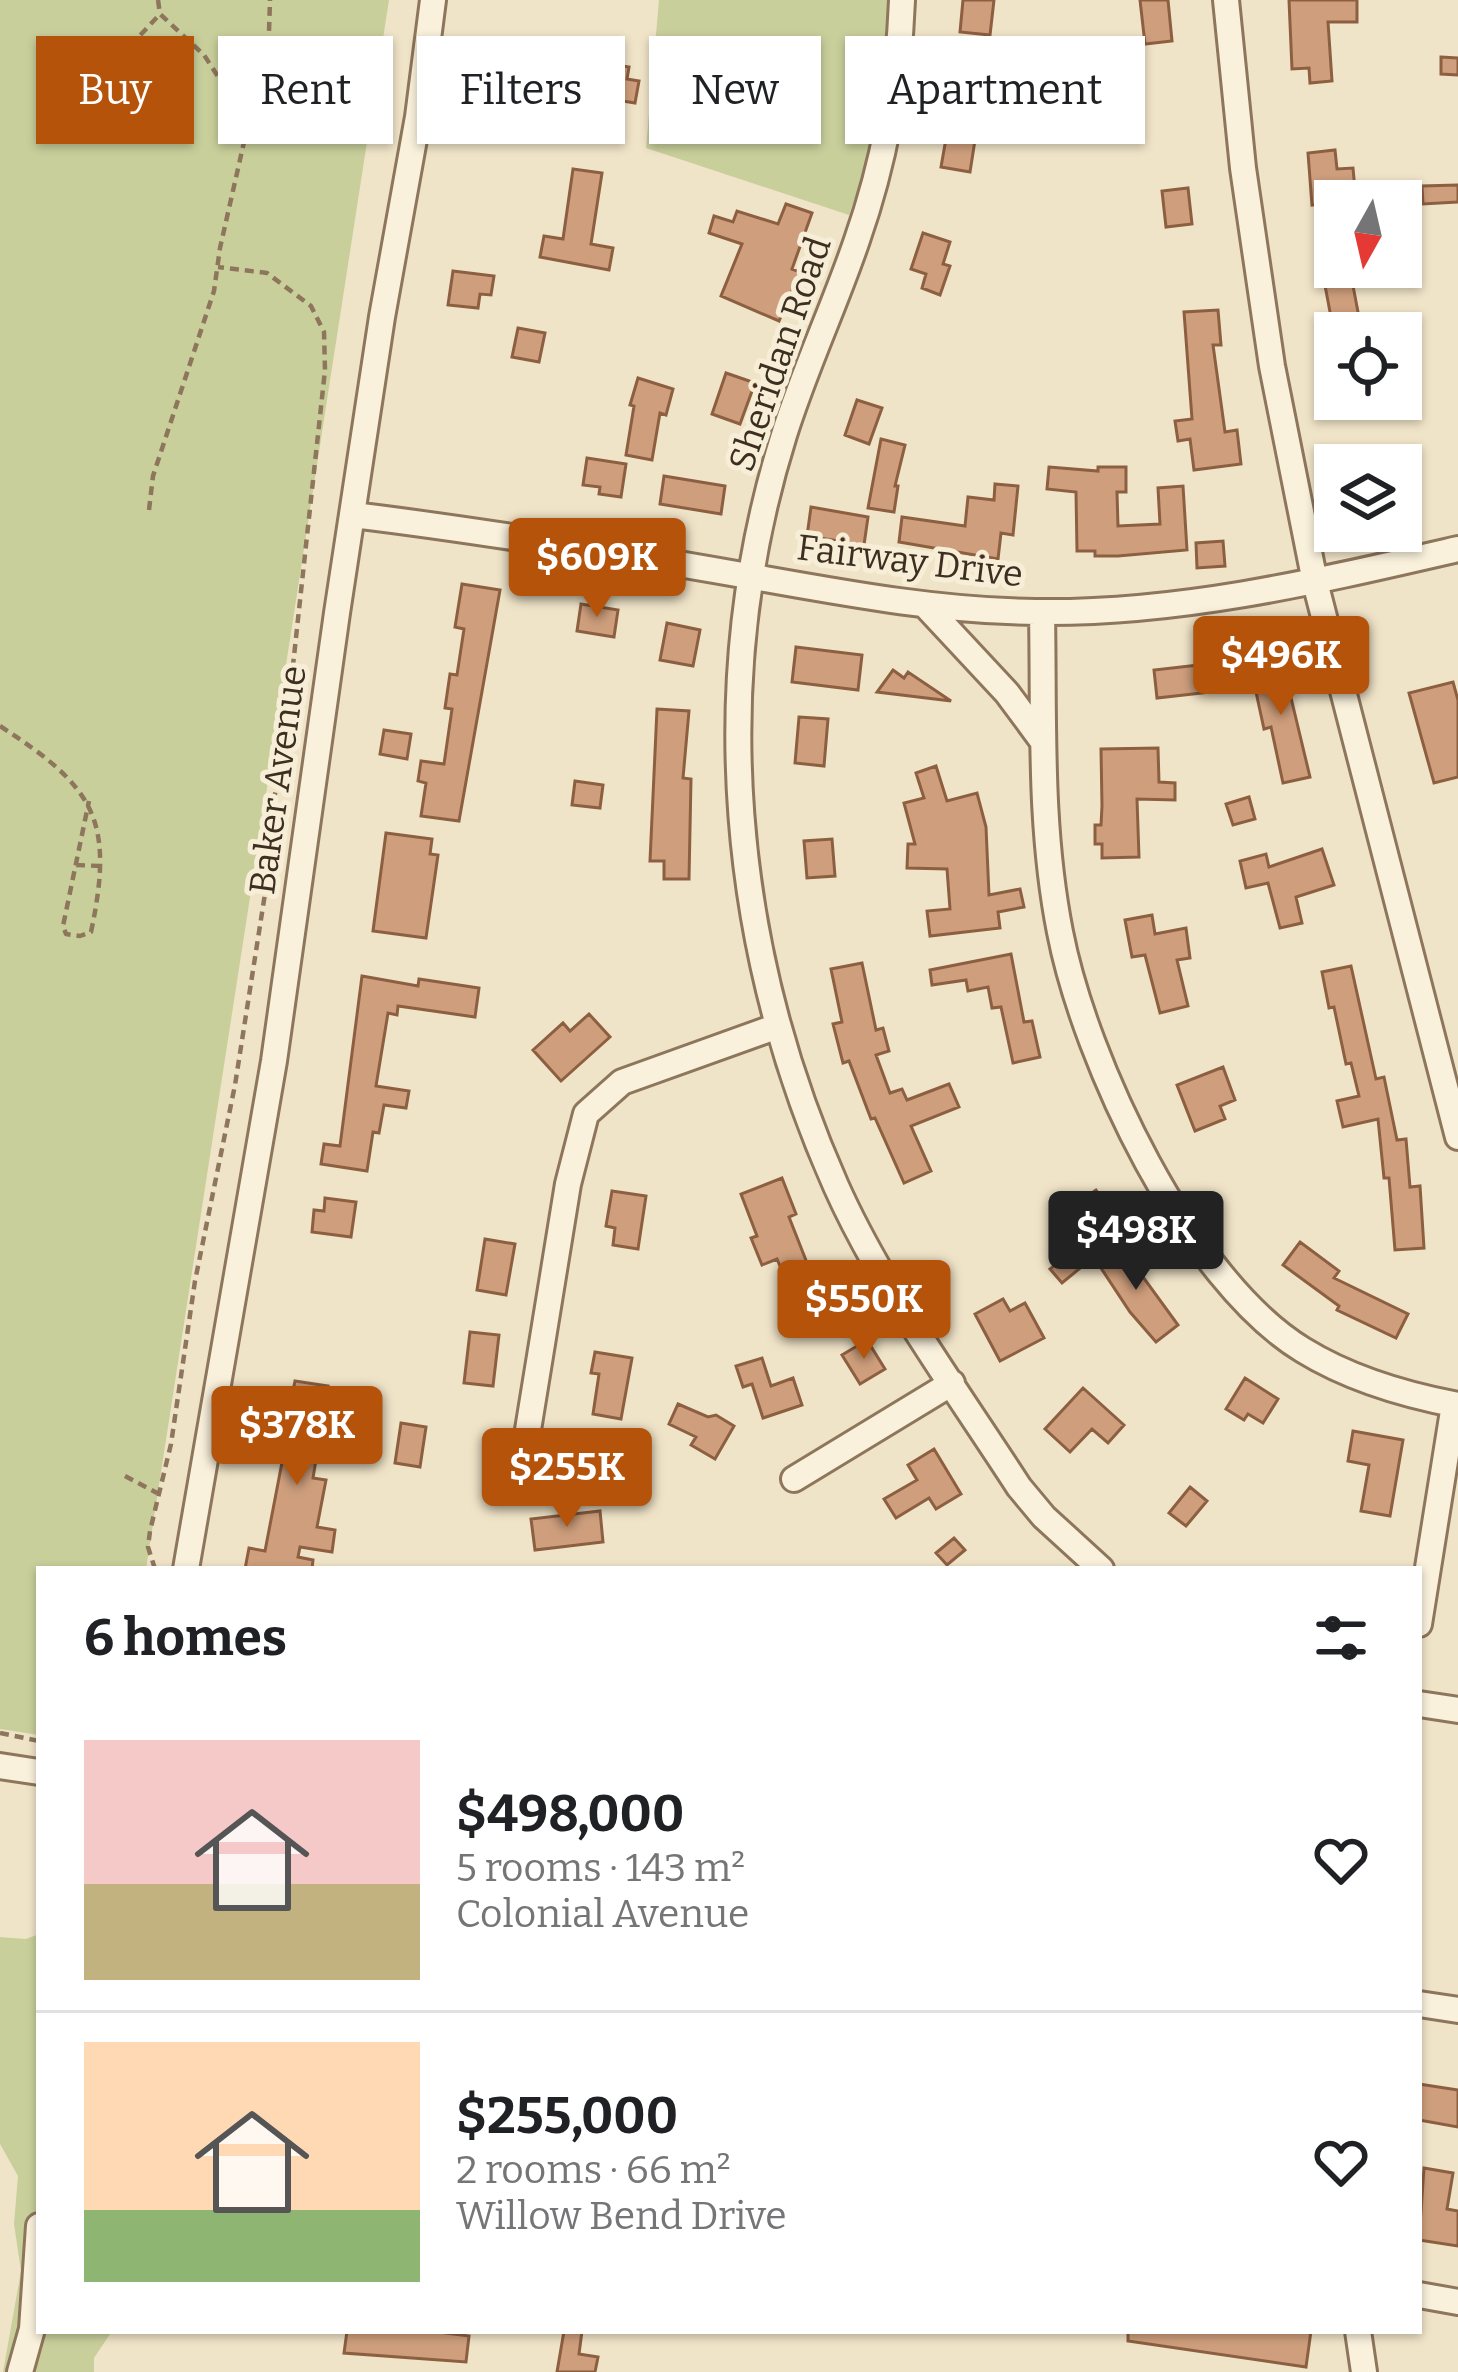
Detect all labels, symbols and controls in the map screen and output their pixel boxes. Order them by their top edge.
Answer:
chip: Buy [36,36,194,144]
chip: Rent [218,36,393,144]
chip: Filters [417,36,625,144]
chip: New [649,36,821,144]
chip: Apartment [845,36,1145,144]
north arrow [1314,180,1422,288]
map controls [1314,180,1422,552]
street label: Sheridan Road [719,231,841,477]
button: locate [1314,312,1422,420]
button: layers [1314,444,1422,552]
pin: $609K [513,518,681,620]
street label: Fairway Drive [794,525,1026,597]
text: $609K [536,534,658,580]
pin: $496K [1197,616,1365,718]
text: $496K [1220,632,1342,678]
street label: Baker Avenue [240,663,316,897]
pin: $498K [1052,1191,1220,1293]
text: $498K [1075,1207,1197,1253]
pin: $550K [780,1260,948,1362]
text: $550K [804,1276,924,1322]
pin: $378K [213,1386,381,1488]
text: $378K [238,1402,356,1448]
pin: $255K [483,1428,651,1530]
text: $255K [509,1444,625,1490]
icon: filters [1308,1605,1374,1671]
text: 6 homes [84,1607,287,1669]
text: $498,000 [456,1783,684,1845]
icon: home [180,1788,324,1932]
icon: heart [1308,1827,1374,1893]
text: 5 rooms · 143 m² [456,1845,745,1891]
text: Colonial Avenue [456,1891,749,1937]
text: $255,000 [456,2085,678,2147]
icon: home [180,2090,324,2234]
icon: heart [1308,2129,1374,2195]
text: 2 rooms · 66 m² [456,2147,731,2193]
text: Willow Bend Drive [456,2193,787,2239]

